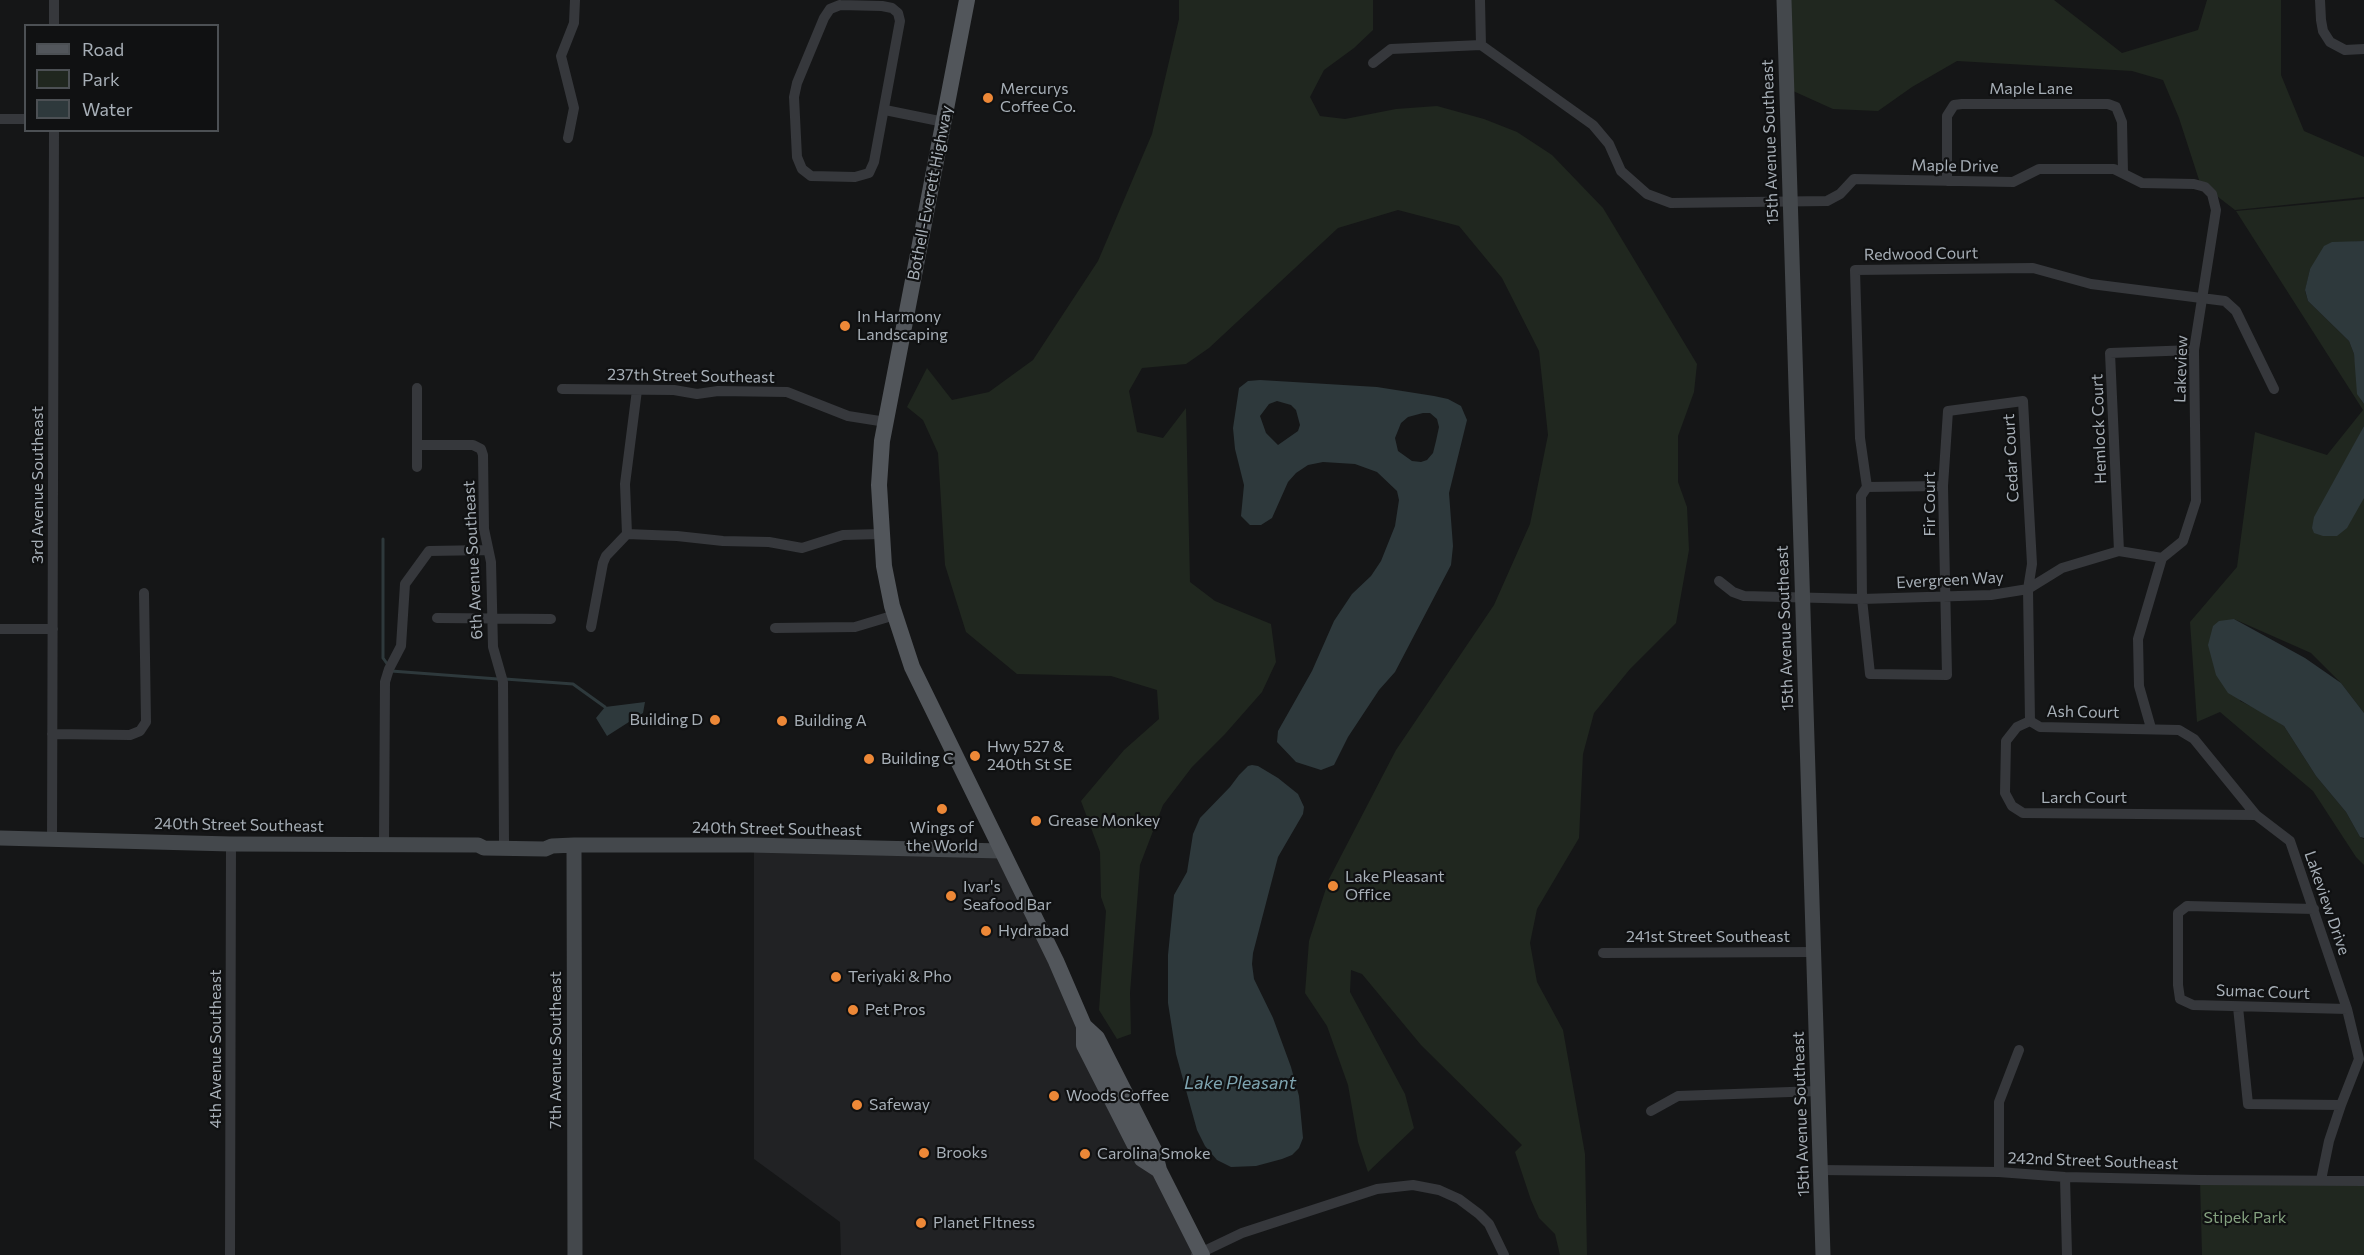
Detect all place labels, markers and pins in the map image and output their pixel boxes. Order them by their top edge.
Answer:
place label: Mercurys Coffee Co. [1000,79,1076,117]
marker: Mercurys Coffee Co. [981,91,995,105]
place label: In Harmony Landscaping [857,307,948,345]
marker: In Harmony Landscaping [838,319,852,333]
place label: Building D [630,710,703,730]
place label: Building A [794,711,867,731]
marker: Building D [708,713,722,727]
marker: Building A [775,714,789,728]
place label: Hwy 527 & 240th St SE [987,737,1072,775]
place label: Building C [881,749,954,769]
marker: Hwy 527 & 240th St SE [968,749,982,763]
marker: Building C [862,752,876,766]
marker: Wings of the World [935,802,949,816]
place label: Grease Monkey [1048,811,1160,831]
marker: Grease Monkey [1029,814,1043,828]
place label: Wings of the World [906,818,978,856]
place label: Lake Pleasant Office [1345,867,1445,905]
place label: Ivar's Seafood Bar [963,877,1052,915]
marker: Lake Pleasant Office [1326,879,1340,893]
marker: Ivar's Seafood Bar [944,889,958,903]
place label: Hydrabad [998,921,1069,941]
marker: Hydrabad [979,924,993,938]
place label: Teriyaki & Pho [848,967,952,987]
marker: Teriyaki & Pho [829,970,843,984]
place label: Pet Pros [865,1000,926,1020]
marker: Pet Pros [846,1003,860,1017]
place label: Woods Coffee [1066,1086,1169,1106]
marker: Woods Coffee [1047,1089,1061,1103]
place label: Safeway [869,1095,930,1115]
marker: Safeway [850,1098,864,1112]
place label: Brooks [936,1143,988,1163]
place label: Carolina Smoke [1097,1144,1210,1164]
marker: Brooks [917,1146,931,1160]
marker: Carolina Smoke [1078,1147,1092,1161]
place label: Planet FItness [933,1213,1035,1233]
marker: Planet FItness [914,1216,928,1230]

